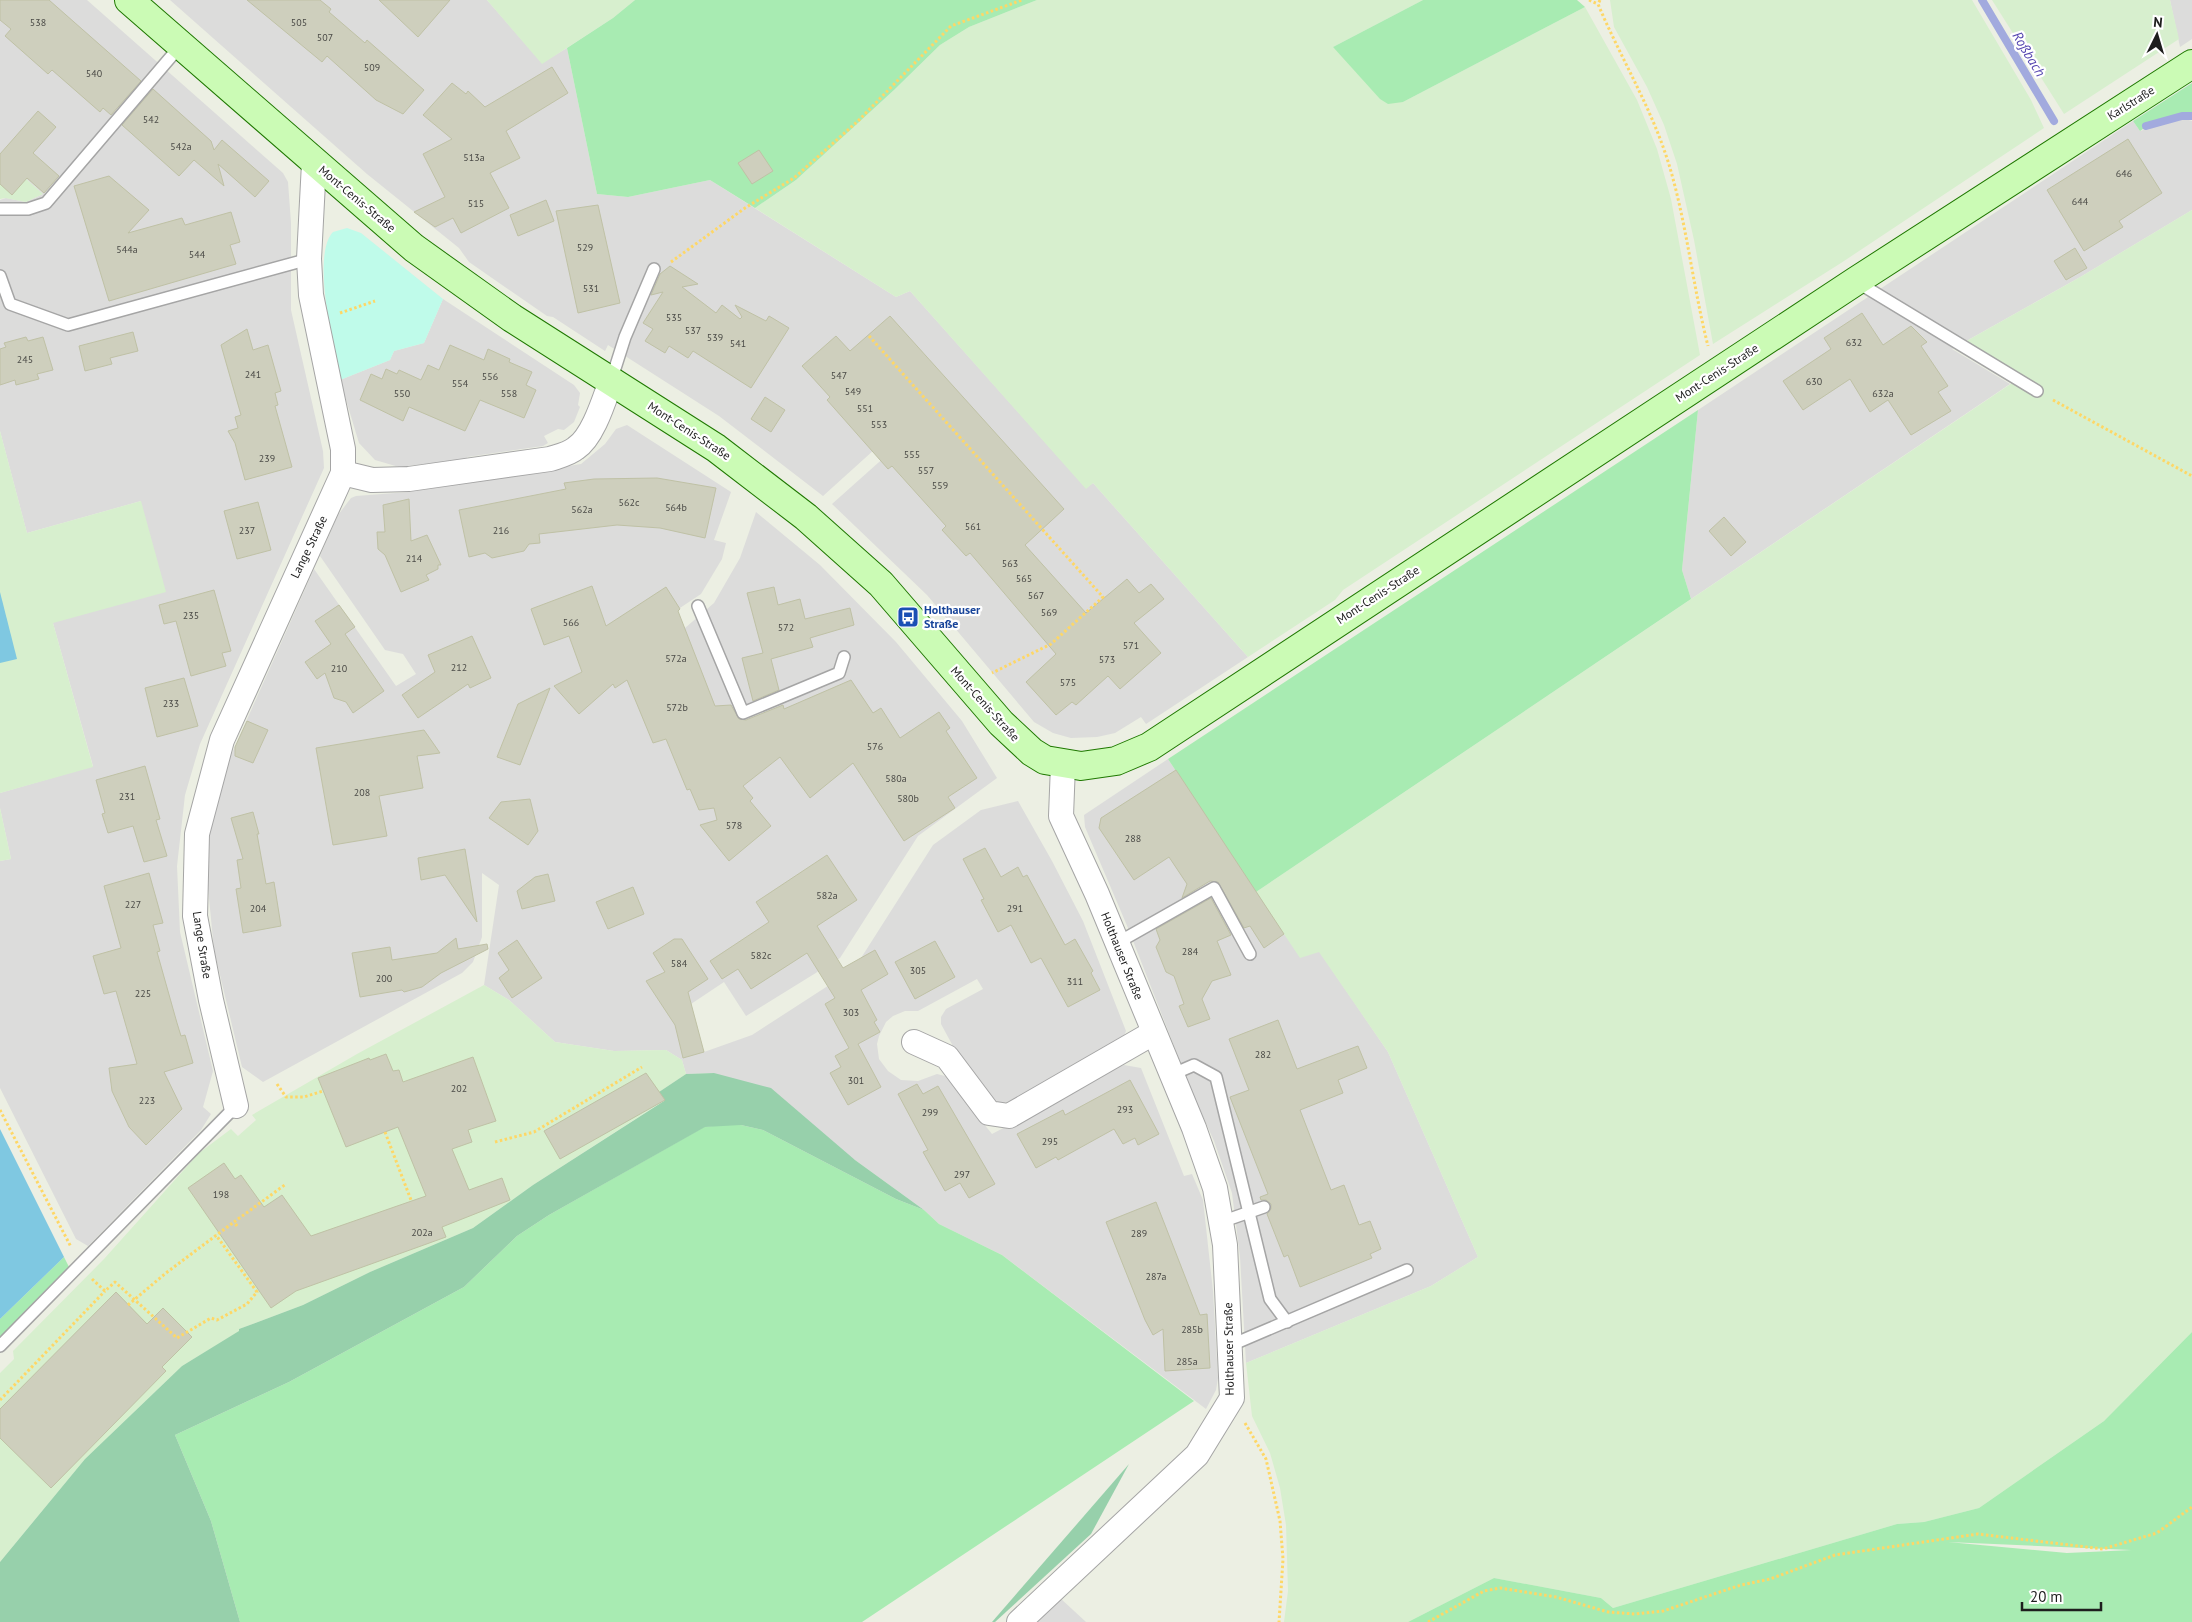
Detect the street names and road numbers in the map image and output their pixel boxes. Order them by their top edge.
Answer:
street label: Karlstraße [2104,82,2157,123]
street label: Mont-Cenis-Straße [316,162,399,235]
street label: Mont-Cenis-Straße [1672,340,1761,405]
street label: Mont-Cenis-Straße [645,398,734,463]
street label: Lange Straße [287,513,330,581]
street label: Mont-Cenis-Straße [1333,562,1422,627]
street label: Mont-Cenis-Straße [948,663,1023,744]
street label: Lange Straße [190,910,215,980]
street label: Holthauser Straße [1098,910,1147,1002]
street label: Holthauser Straße [1220,1302,1237,1396]

